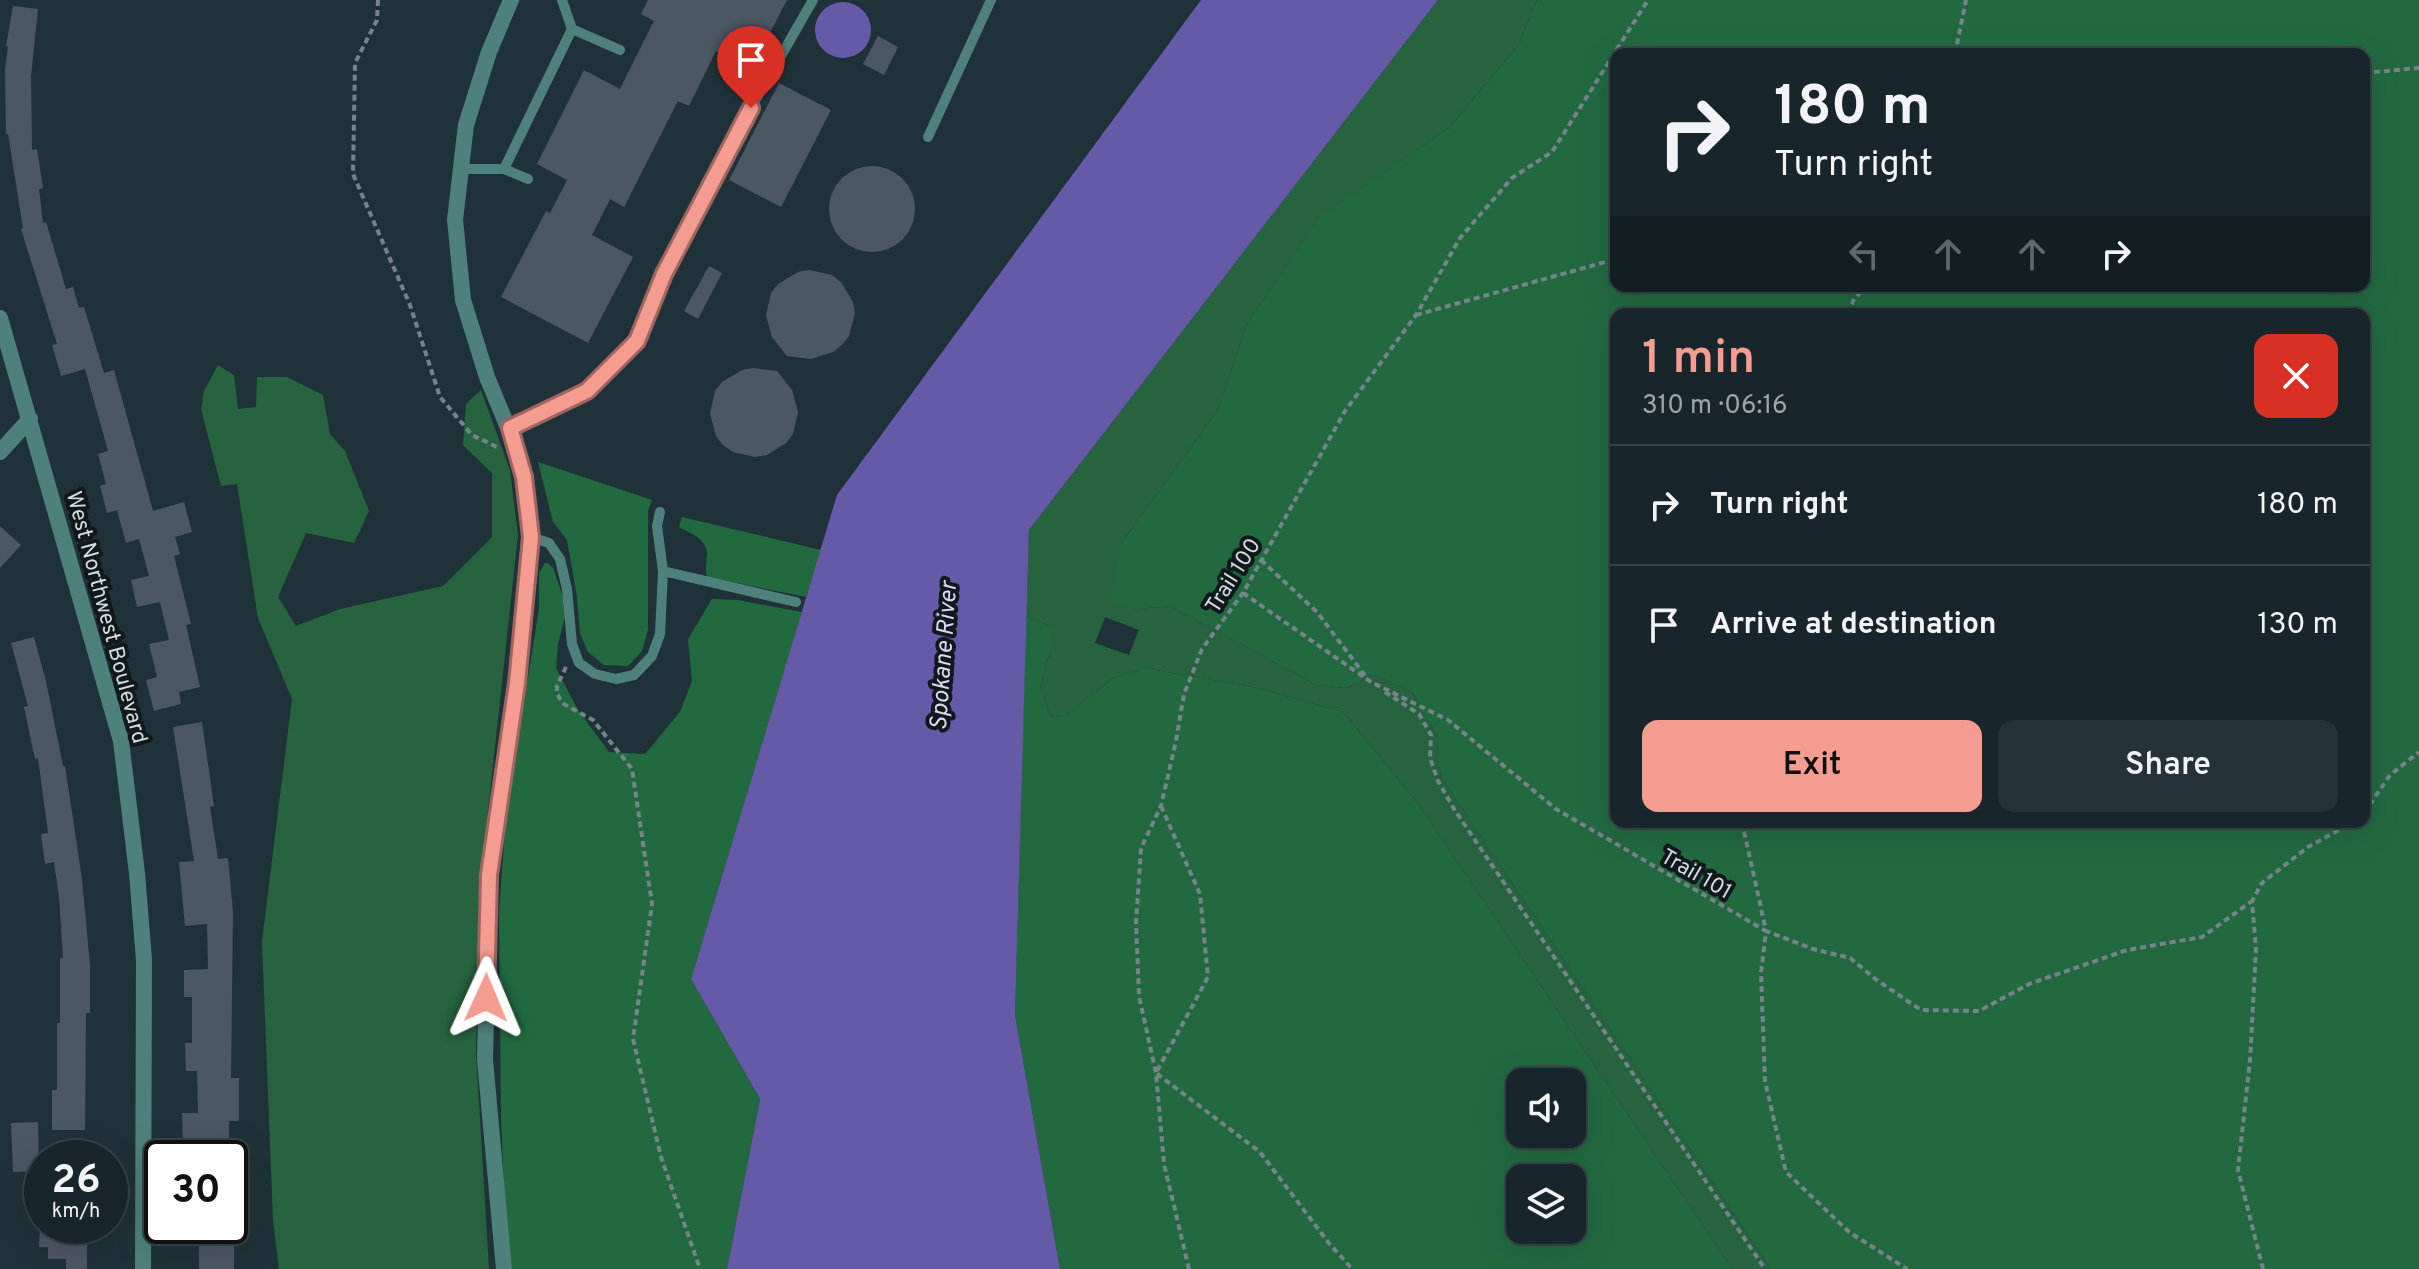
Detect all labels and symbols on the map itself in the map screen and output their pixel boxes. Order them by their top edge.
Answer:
pin [717,26,785,108]
street label: West Northwest Boulevard [59,488,152,747]
street label: Trail 100 [1201,534,1268,619]
water label: Spokane River [925,579,965,732]
street label: Trail 101 [1655,844,1736,906]
position arrow [444,956,528,1040]
speed limit sign: 30 [144,1140,248,1244]

